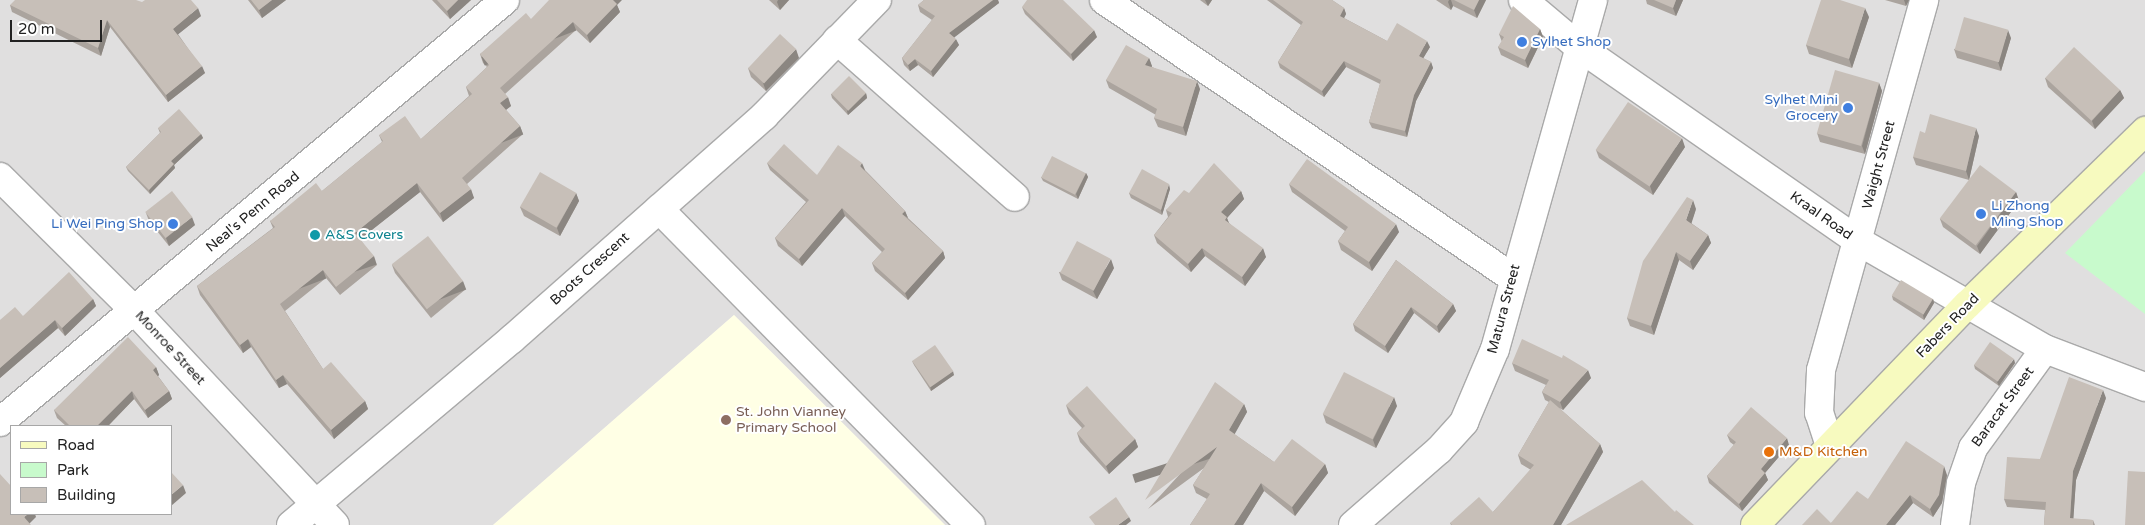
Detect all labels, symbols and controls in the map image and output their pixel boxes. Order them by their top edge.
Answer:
scale bar [12,10,105,42]
text: 20 m [18,20,55,38]
place label: Sylhet Shop [1532,34,1611,50]
marker: Sylhet Shop [1516,36,1528,48]
place label: Sylhet Mini Grocery [1765,92,1838,124]
marker: Sylhet Mini Grocery [1842,102,1854,114]
street label: Waight Street [1859,119,1899,211]
street label: Neal's Penn Road [203,168,303,256]
street label: Kraal Road [1786,188,1856,244]
place label: Li Zhong Ming Shop [1991,198,2063,230]
marker: Li Zhong Ming Shop [1975,208,1987,220]
place label: Li Wei Ping Shop [51,216,163,232]
marker: Li Wei Ping Shop [167,218,179,230]
place label: A&S Covers [325,227,403,243]
marker: A&S Covers [309,229,321,241]
street label: Boots Crescent [547,229,633,309]
street label: Matura Street [1484,262,1524,356]
street label: Fabers Road [1913,290,1983,362]
street label: Monroe Street [131,307,209,389]
street label: Baracat Street [1968,364,2038,450]
place label: St. John Vianney Primary School [736,404,846,437]
marker: St. John Vianney Primary School [720,414,732,426]
legend [10,425,172,515]
text: Road [57,436,95,454]
place label: M&D Kitchen [1779,444,1867,460]
marker: M&D Kitchen [1763,446,1775,458]
text: Park [57,461,89,479]
text: Building [57,486,116,504]

